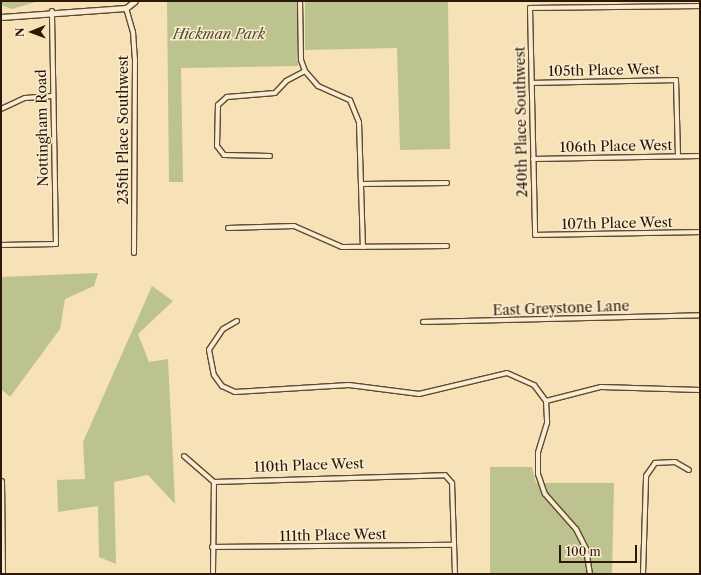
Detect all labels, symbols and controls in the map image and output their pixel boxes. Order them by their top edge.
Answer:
north arrow [12,12,52,52]
park label: Hickman Park [173,26,265,42]
text: N [13,27,27,37]
street label: 240th Place Southwest [511,46,531,198]
street label: 235th Place Southwest [115,55,131,205]
street label: 105th Place West [548,61,660,79]
street label: Nottingham Road [33,69,51,187]
street label: 106th Place West [559,137,673,155]
street label: 107th Place West [561,214,673,232]
street label: East Greystone Lane [492,297,630,319]
street label: 110th Place West [253,455,365,475]
street label: 111th Place West [279,526,387,544]
scale bar [561,537,639,563]
text: 100 m [566,544,601,559]

